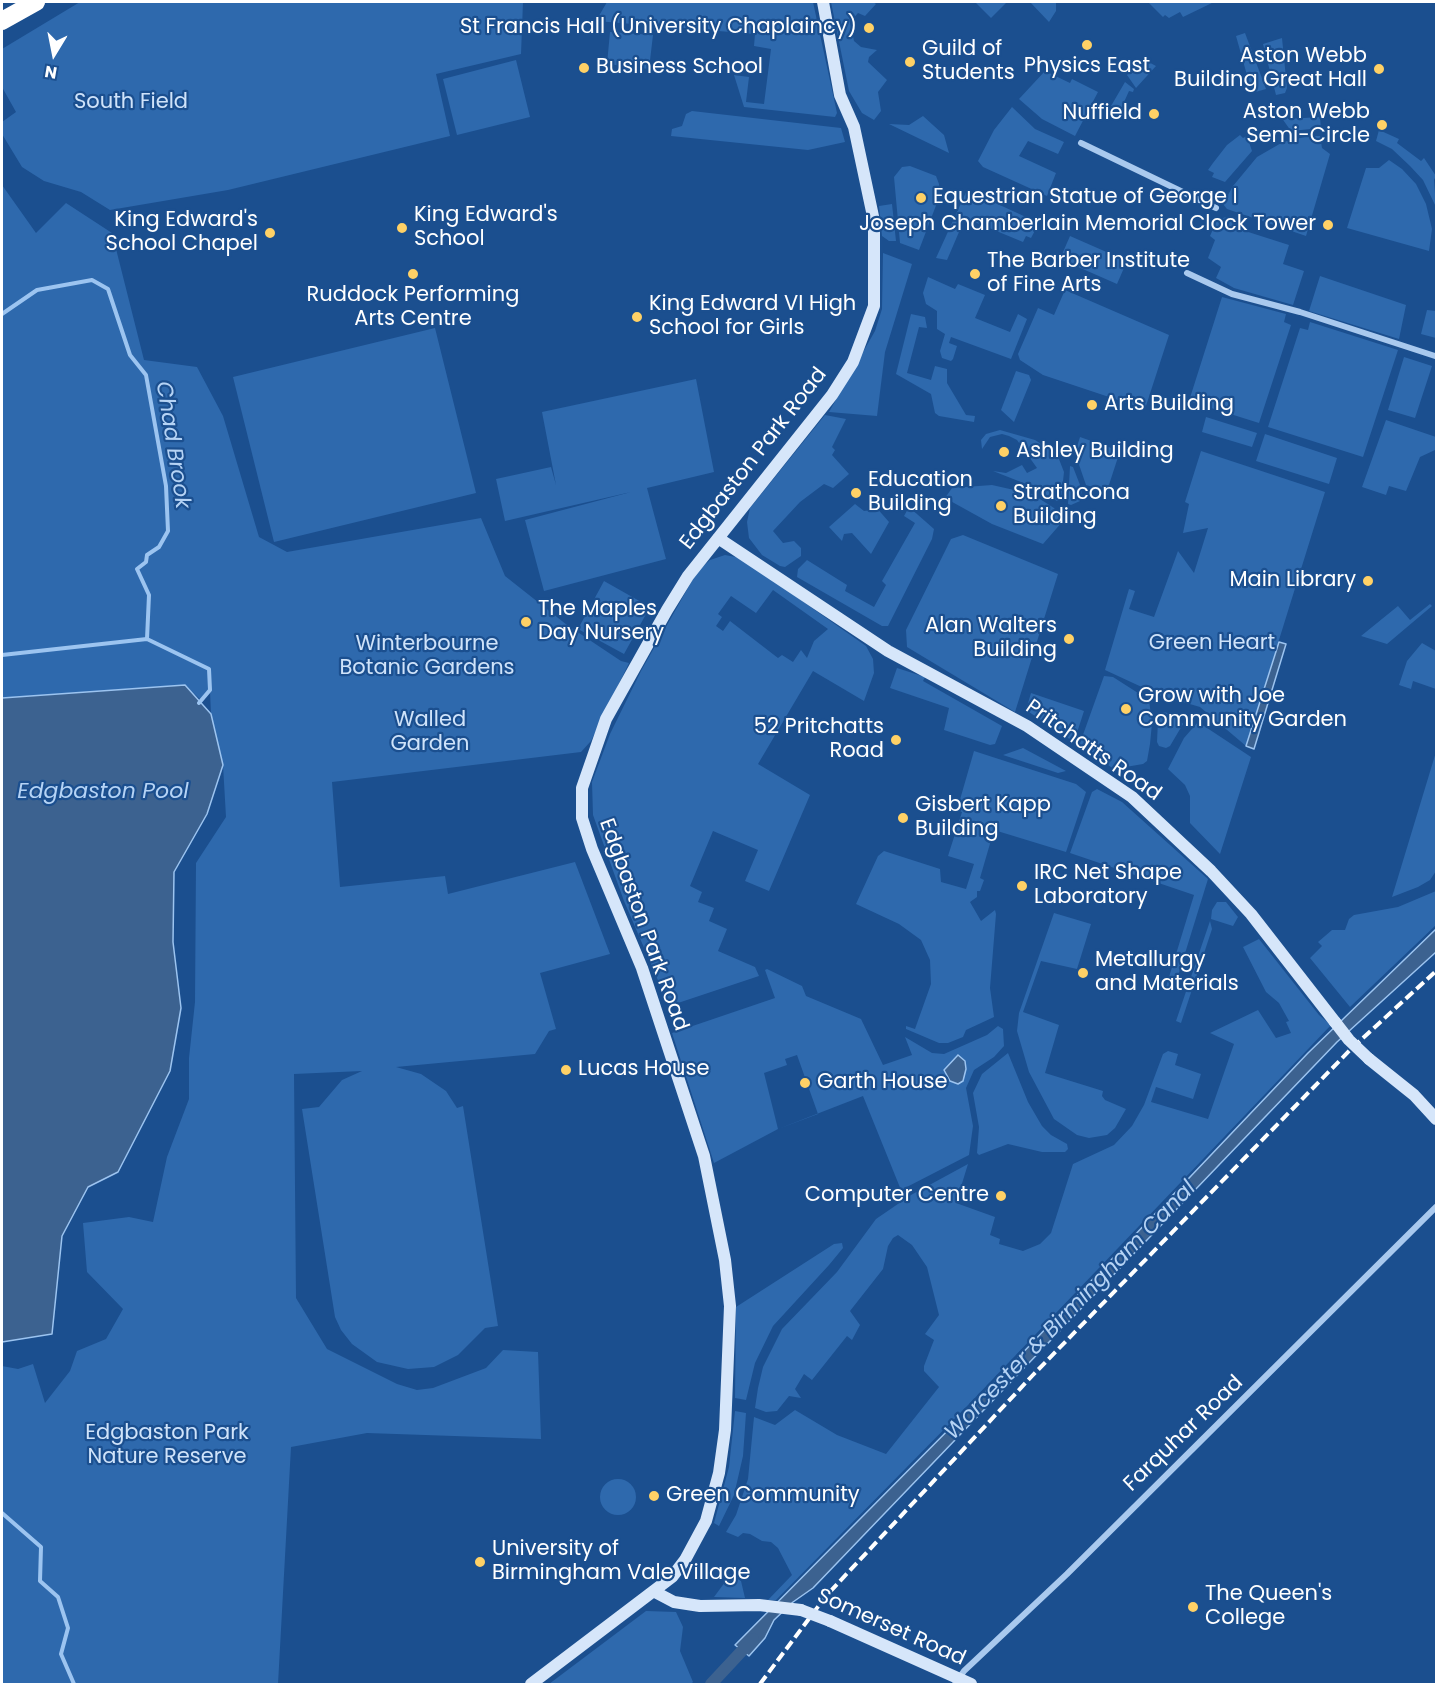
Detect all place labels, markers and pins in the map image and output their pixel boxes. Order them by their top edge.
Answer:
place label: St Francis Hall (University Chaplaincy) [460,15,857,41]
marker: St Francis Hall (University Chaplaincy) [862,21,876,35]
place label: Guild of Students [922,37,1015,87]
marker: Physics East [1080,38,1094,52]
place label: Aston Webb Building Great Hall [1174,44,1367,94]
place label: Physics East [1024,54,1150,80]
place label: Business School [596,55,763,81]
marker: Guild of Students [903,55,917,69]
marker: Business School [577,61,591,75]
marker: Aston Webb Building Great Hall [1372,62,1386,76]
place label: Aston Webb Semi-Circle [1243,100,1370,150]
place label: Nuffield [1062,101,1142,127]
marker: Nuffield [1147,107,1161,121]
marker: Aston Webb Semi-Circle [1375,118,1389,132]
place label: Equestrian Statue of George I [933,185,1238,211]
marker: Equestrian Statue of George I [914,191,928,205]
place label: King Edward's School [414,203,558,253]
place label: King Edward's School Chapel [106,208,258,258]
place label: Joseph Chamberlain Memorial Clock Tower [859,212,1316,238]
marker: Joseph Chamberlain Memorial Clock Tower [1321,218,1335,232]
marker: King Edward's School [395,221,409,235]
marker: King Edward's School Chapel [263,226,277,240]
place label: The Barber Institute of Fine Arts [987,249,1190,299]
marker: Ruddock Performing Arts Centre [406,267,420,281]
marker: The Barber Institute of Fine Arts [968,267,982,281]
place label: Ruddock Performing Arts Centre [307,283,519,333]
place label: King Edward VI High School for Girls [649,292,856,342]
marker: King Edward VI High School for Girls [630,310,644,324]
place label: Arts Building [1104,392,1234,418]
marker: Arts Building [1085,398,1099,412]
place label: Ashley Building [1016,439,1174,465]
marker: Ashley Building [997,445,1011,459]
place label: Education Building [868,468,973,518]
place label: Strathcona Building [1013,481,1130,531]
marker: Education Building [849,486,863,500]
marker: Strathcona Building [994,499,1008,513]
place label: Main Library [1229,568,1356,594]
marker: Main Library [1361,574,1375,588]
place label: The Maples Day Nursery [538,597,664,647]
place label: Alan Walters Building [925,614,1057,664]
marker: The Maples Day Nursery [519,615,533,629]
marker: Alan Walters Building [1062,632,1076,646]
place label: Grow with Joe Community Garden [1138,684,1347,734]
marker: Grow with Joe Community Garden [1119,702,1133,716]
place label: 52 Pritchatts Road [754,715,884,765]
marker: 52 Pritchatts Road [889,733,903,747]
place label: Gisbert Kapp Building [915,793,1051,843]
marker: Gisbert Kapp Building [896,811,910,825]
place label: IRC Net Shape Laboratory [1034,861,1182,911]
marker: IRC Net Shape Laboratory [1015,879,1029,893]
place label: Metallurgy and Materials [1095,948,1239,998]
marker: Metallurgy and Materials [1076,966,1090,980]
place label: Lucas House [578,1057,709,1083]
marker: Lucas House [559,1063,573,1077]
place label: Garth House [817,1070,947,1096]
marker: Garth House [798,1076,812,1090]
place label: Computer Centre [805,1183,989,1209]
marker: Computer Centre [994,1189,1008,1203]
place label: Green Community [666,1483,860,1509]
marker: Green Community [647,1489,661,1503]
place label: University of Birmingham Vale Village [492,1537,750,1587]
marker: University of Birmingham Vale Village [473,1555,487,1569]
place label: The Queen's College [1205,1582,1332,1632]
marker: The Queen's College [1186,1600,1200,1614]

